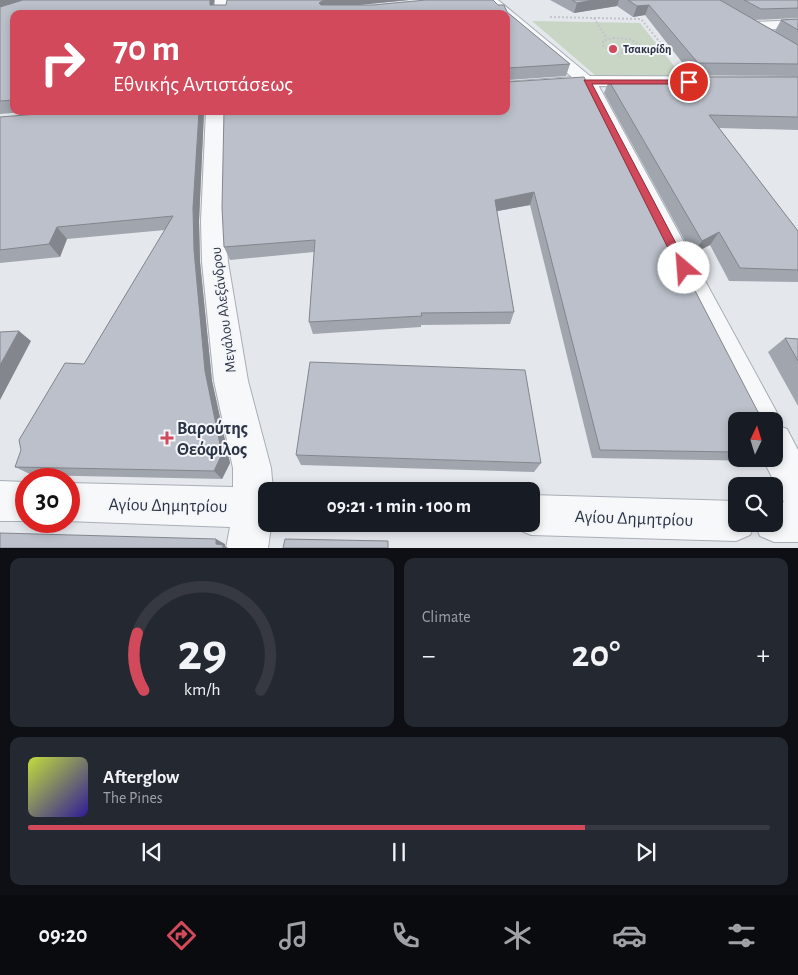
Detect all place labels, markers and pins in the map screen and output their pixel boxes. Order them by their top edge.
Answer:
marker: Τσακιρίδη [607,43,619,55]
place label: Τσακιρίδη [623,43,671,55]
pin [668,61,710,103]
place label: Βαρούτης Θεόφιλος [177,419,248,459]
marker: Βαρούτης Θεόφιλος [161,432,173,444]

